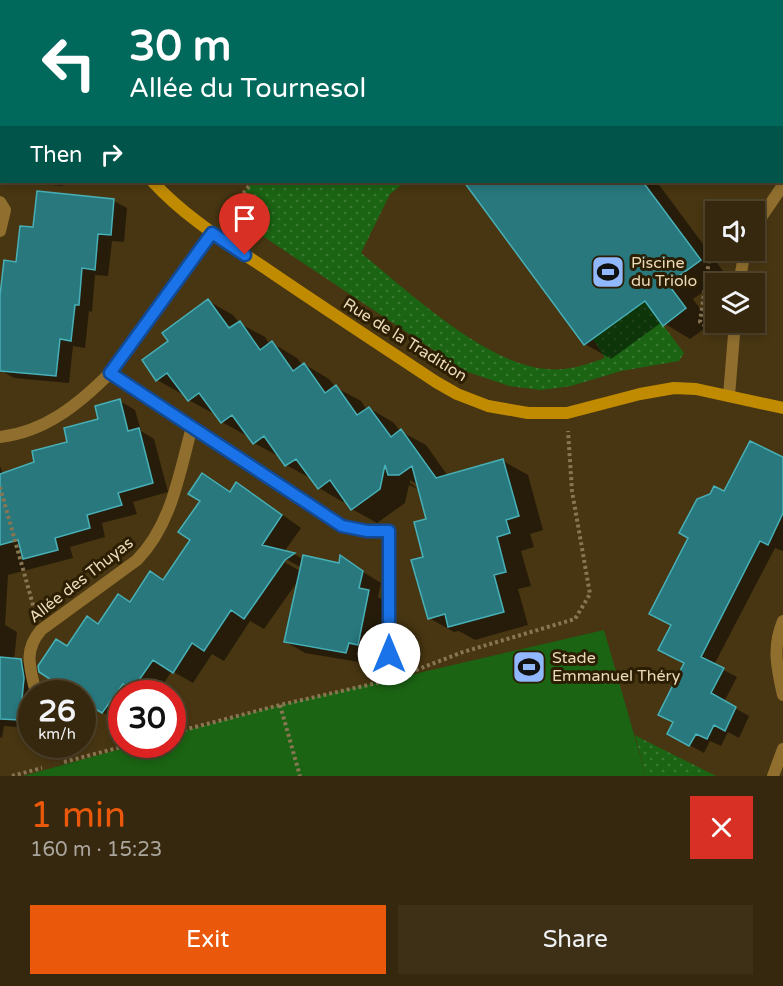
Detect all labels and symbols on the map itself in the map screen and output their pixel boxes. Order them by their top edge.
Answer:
pin [219,193,270,255]
place label: Piscine du Triolo [631,253,697,291]
sports icon: Piscine du Triolo [590,254,626,290]
street label: Rue de la Tradition [339,294,471,386]
street label: Allée des Thuyas [25,533,137,627]
position arrow [357,622,421,686]
place label: Stade Emmanuel Théry [552,648,681,686]
sports icon: Stade Emmanuel Théry [511,649,547,685]
speed limit sign: 30 [108,680,186,758]

